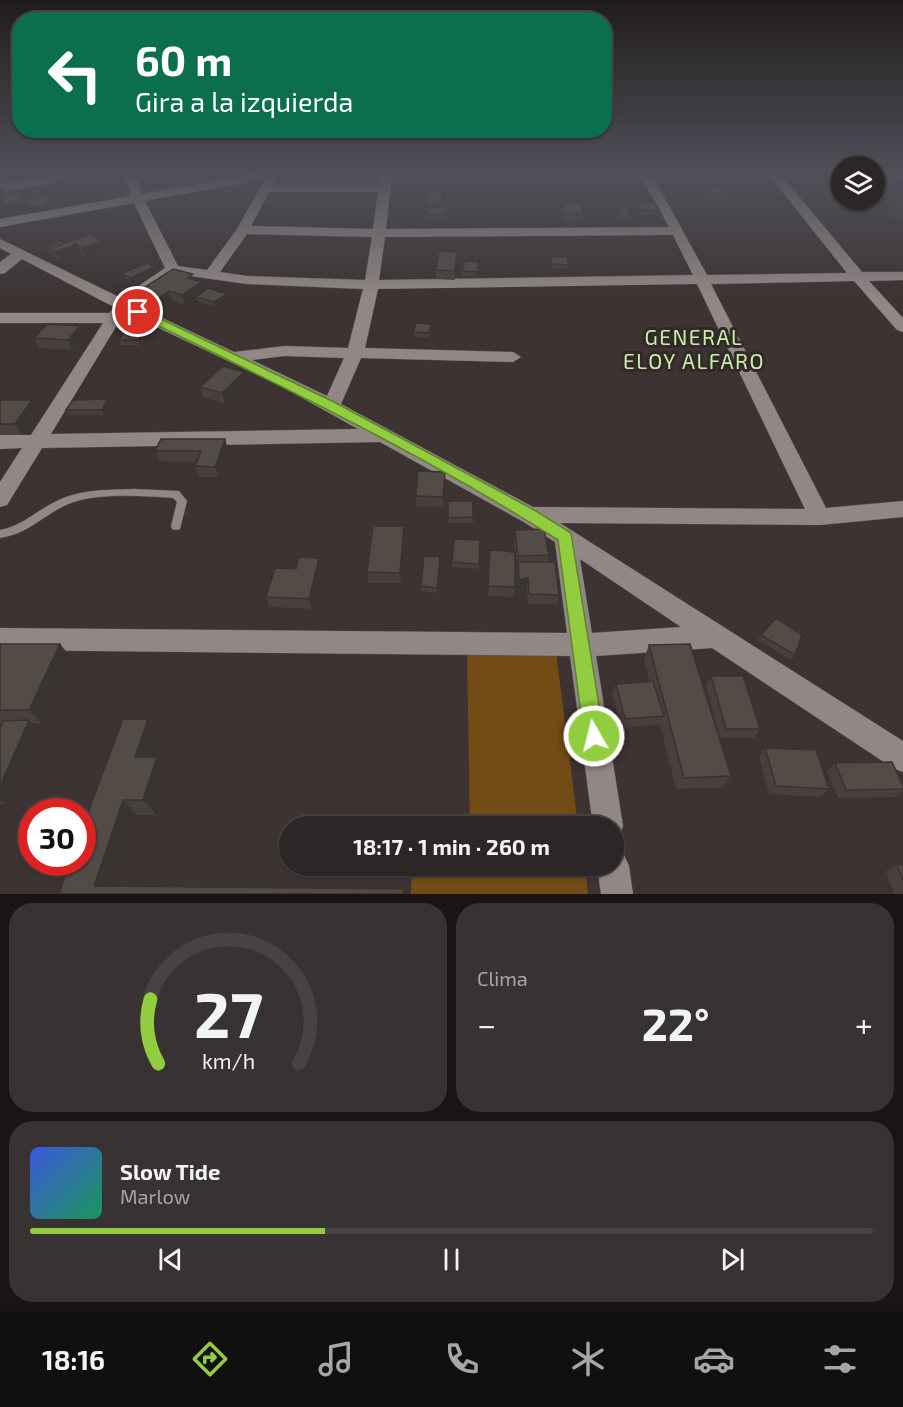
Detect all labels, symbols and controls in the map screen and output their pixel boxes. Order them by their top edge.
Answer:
text: 60 m [135,34,232,84]
icon: left [36,36,114,114]
text: Gira a la izquierda [135,85,353,117]
map controls [831,156,885,210]
button: layers [831,156,885,210]
pin [112,286,163,337]
icon: arrive [121,295,154,328]
district label: GENERAL ELOY ALFARO [623,324,765,373]
position arrow [562,704,626,768]
speed limit sign: 30 [18,798,96,876]
text: 18:17 · 1 min · 260 m [353,833,550,859]
text: Clima [477,966,528,990]
text: 27 [193,976,263,1051]
text: 22° [642,996,709,1050]
text: − [477,1004,496,1044]
text: + [855,1004,873,1044]
text: km/h [201,1049,255,1074]
text: Slow Tide [120,1158,220,1184]
text: Marlow [120,1184,190,1208]
icon: previous [154,1243,187,1276]
icon: pause [435,1243,468,1276]
icon: next [716,1243,749,1276]
icon: directions [189,1338,231,1380]
icon: music [315,1338,357,1380]
icon: phone [441,1338,483,1380]
icon: climate [567,1338,609,1380]
icon: car [693,1338,735,1380]
icon: filters [819,1338,861,1380]
text: 18:16 [42,1343,105,1375]

